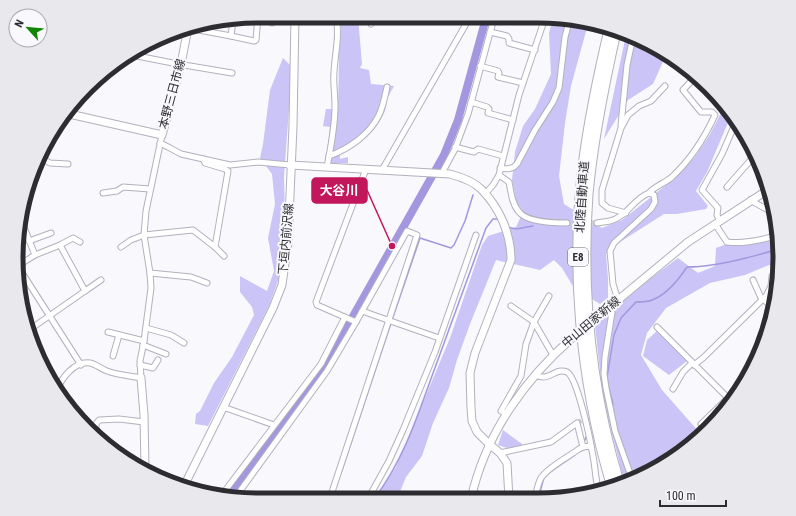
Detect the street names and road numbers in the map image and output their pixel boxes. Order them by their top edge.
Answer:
street label: 本野三日市線 [156,57,188,131]
street label: 北陸自動車道 [573,161,591,233]
street label: 下垣内前沢線 [276,203,296,275]
road number: E8 [568,248,588,266]
street label: 中山田家新線 [559,293,623,351]

